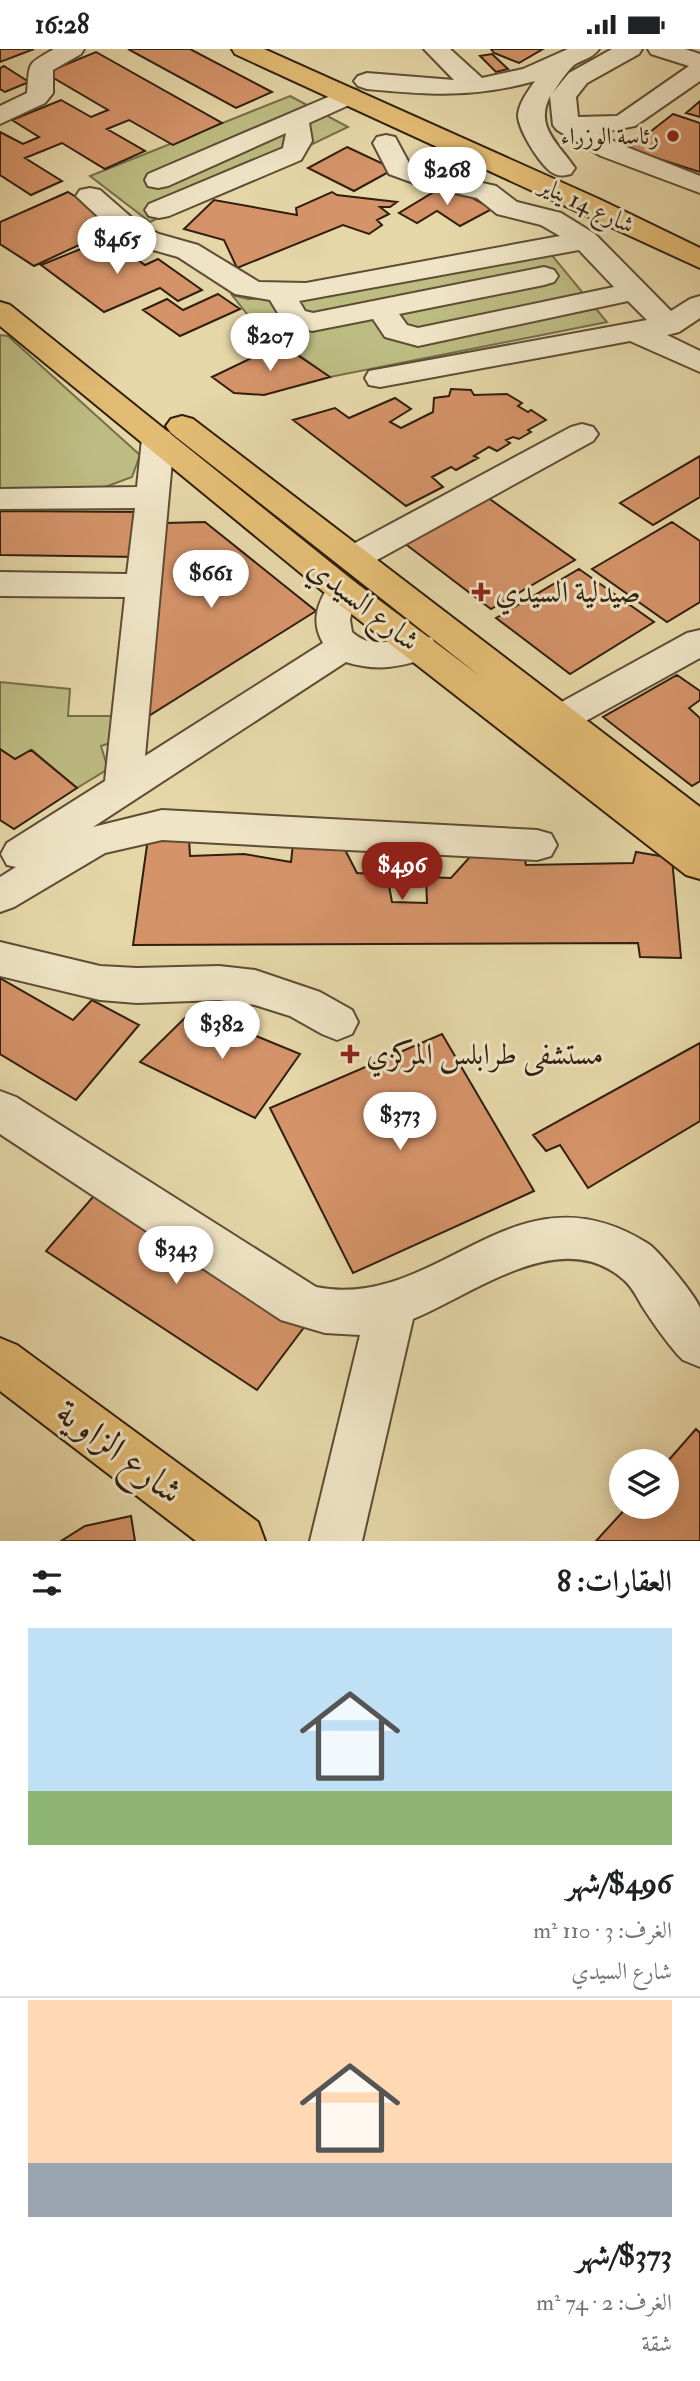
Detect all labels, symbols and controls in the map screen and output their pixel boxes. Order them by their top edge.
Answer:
text: 16:28 [35,9,89,41]
place label: رئاسة الوزراء [560,121,659,152]
marker: رئاسة الوزراء [665,128,681,144]
pin: $268 [406,148,488,207]
text: $268 [423,155,471,184]
street label: شارع 14 يناير [530,169,639,245]
pin: $465 [76,217,158,276]
text: $465 [93,224,141,253]
pin: $207 [229,313,311,373]
text: $207 [246,321,294,350]
street label: شارع السيدي [297,549,427,664]
pin: $661 [170,551,252,610]
text: $661 [189,558,233,587]
place label: صيدلية السيدي [495,574,641,616]
marker: صيدلية السيدي [473,584,489,600]
pin: $496 [361,843,443,902]
text: $496 [378,850,426,879]
pin: $382 [181,1002,263,1061]
text: $382 [200,1009,244,1038]
place label: مستشفى طرابلس المركزي [366,1036,603,1078]
marker: مستشفى طرابلس المركزي [340,1044,360,1064]
pin: $373 [359,1093,441,1152]
text: $373 [379,1100,421,1129]
pin: $343 [135,1227,217,1286]
text: $343 [154,1234,198,1263]
street label: شارع الزاوية [43,1389,192,1520]
map controls [609,1449,679,1519]
button: layers [609,1449,679,1519]
text: العقارات: 8 [557,1563,672,1600]
icon: filters [28,1564,66,1602]
icon: home [287,1673,413,1799]
text: $496/شهر [566,1865,672,1902]
text: الغرف: 3 · 110 m² [533,1916,672,1945]
text: شارع السيدي [571,1957,672,1986]
icon: home [287,2045,413,2171]
text: $373/شهر [576,2237,672,2274]
text: الغرف: 2 · 74 m² [536,2288,672,2317]
text: شقة [642,2329,672,2358]

